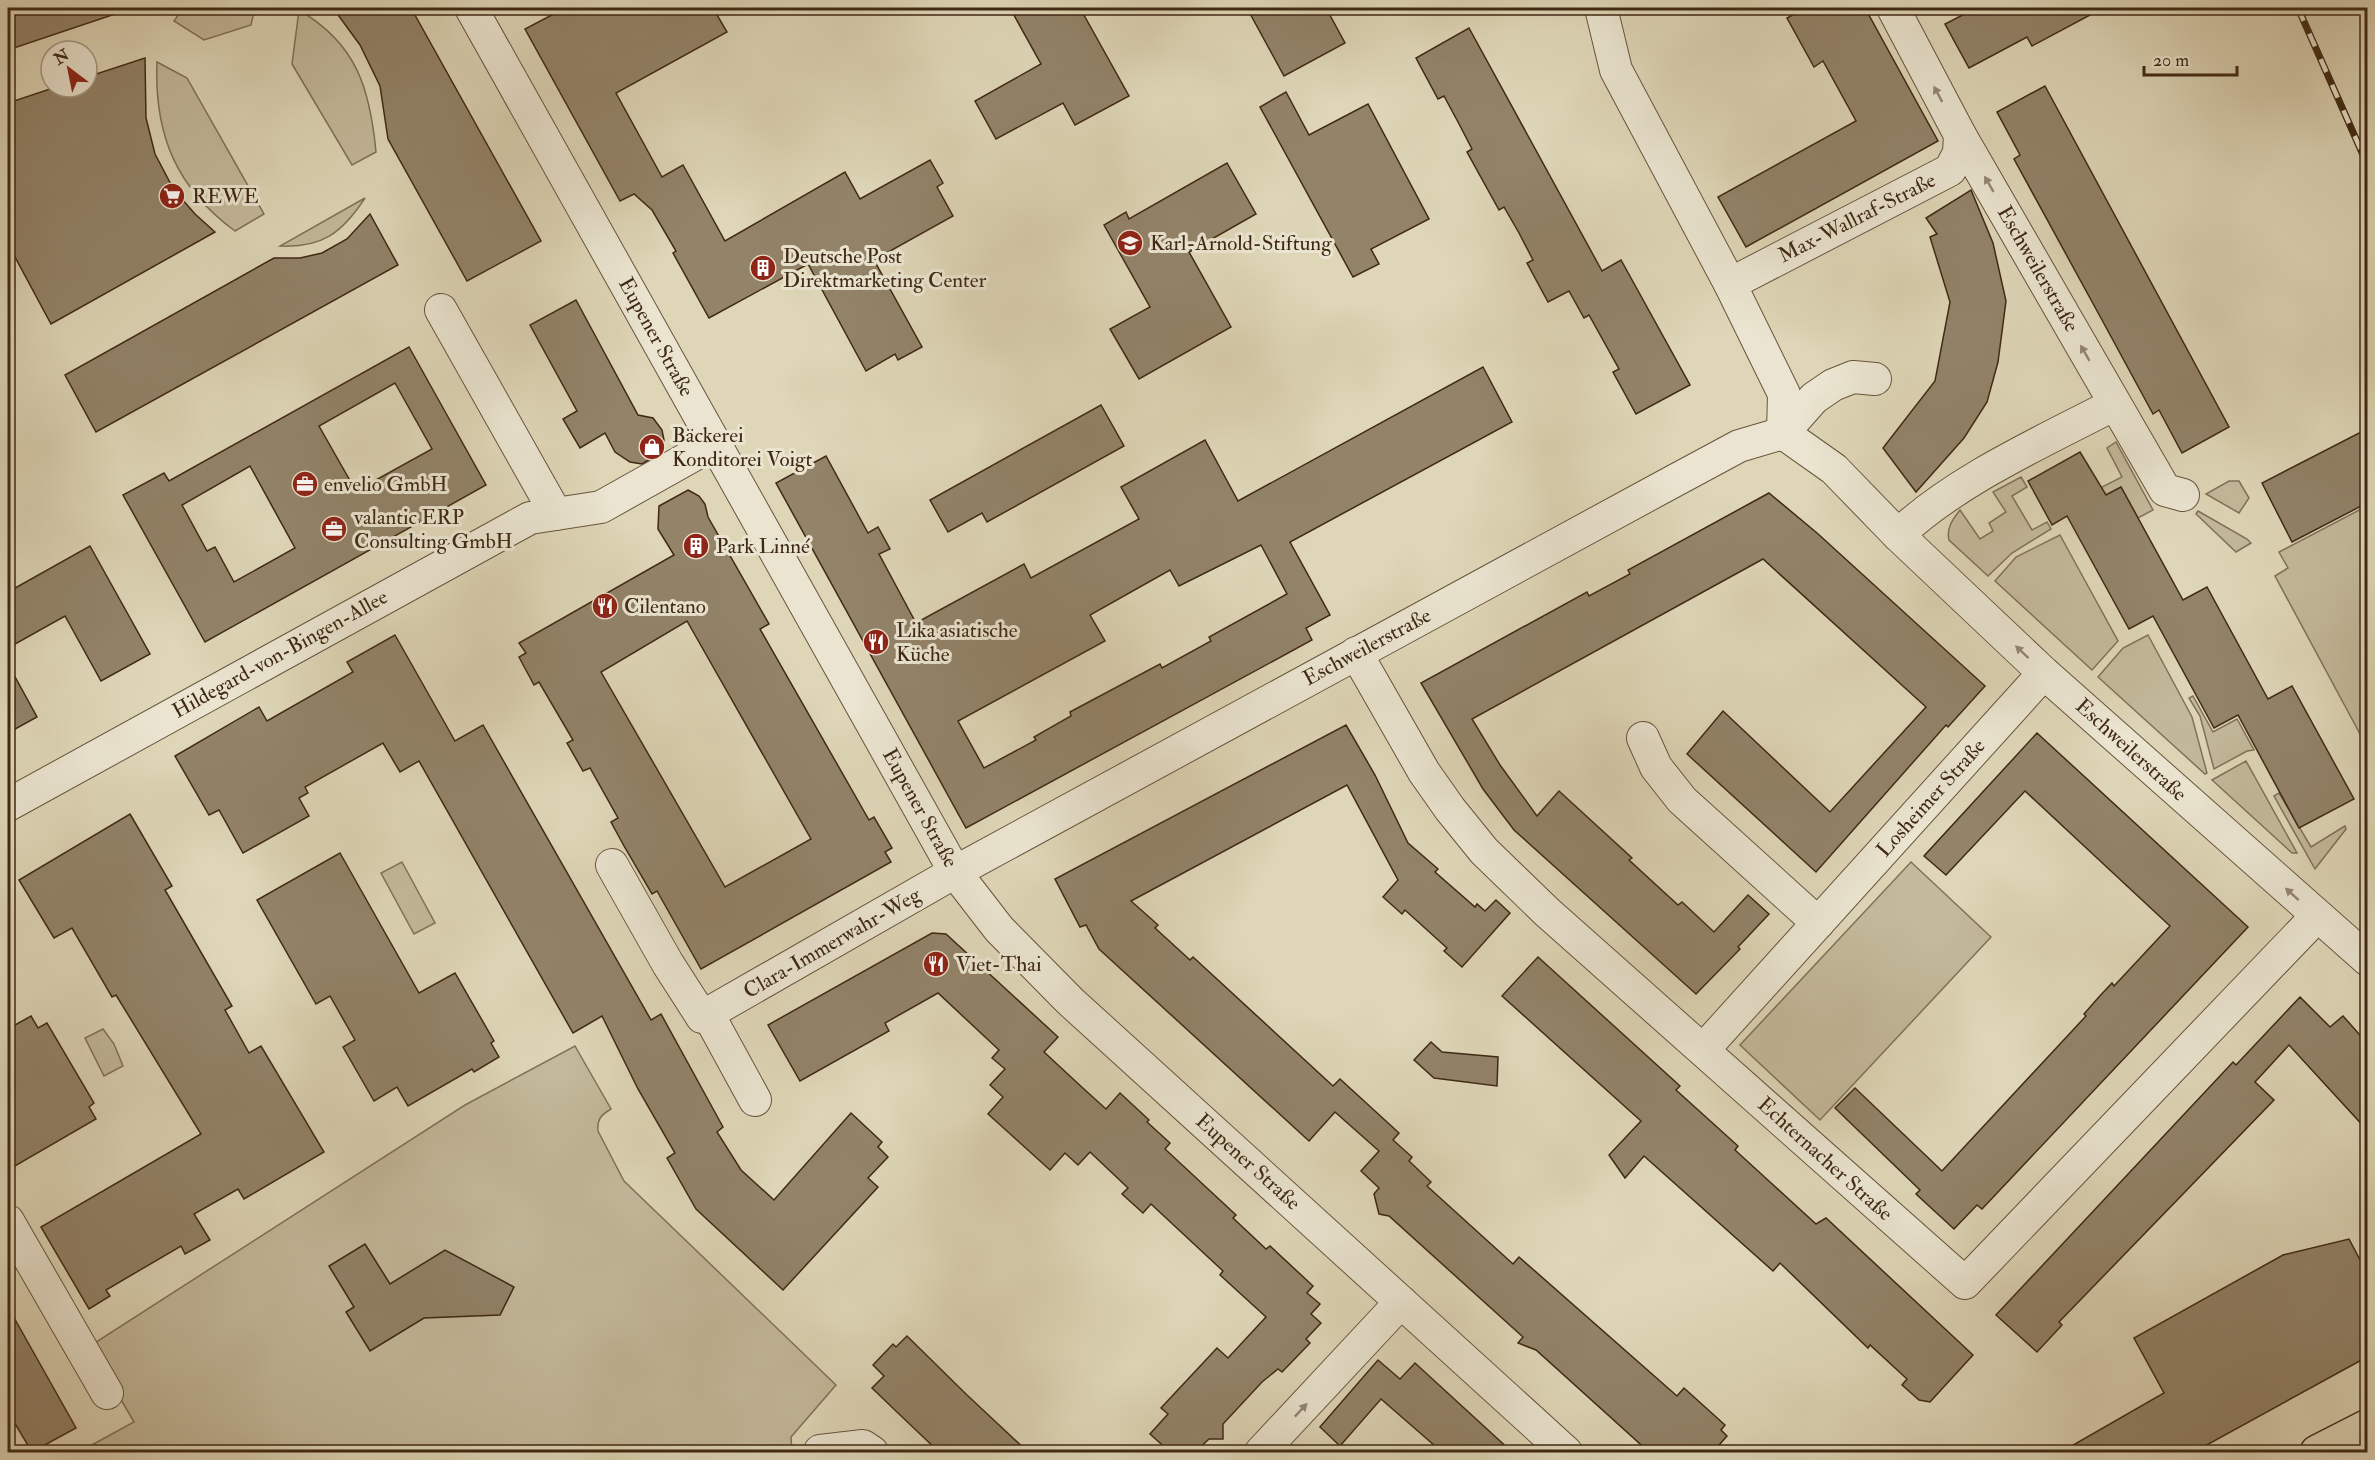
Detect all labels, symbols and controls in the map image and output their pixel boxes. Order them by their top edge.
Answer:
north arrow [39,39,99,99]
scale bar [2144,39,2237,77]
text: N [49,44,74,70]
text: 20 m [2153,49,2189,72]
one-way arrow [1933,85,1943,102]
street label: Max-Wallraf-Straße [1774,167,1940,269]
one-way arrow [1984,175,1994,192]
supermarket icon: REWE [157,181,187,211]
place label: REWE [192,183,259,210]
street label: Eschweilerstraße [1991,201,2085,337]
school or university icon: Karl-Arnold-Stiftung [1115,228,1145,258]
place label: Karl-Arnold-Stiftung [1150,230,1332,257]
place label: Deutsche Post Direktmarketing Center [783,243,986,294]
building icon: Deutsche Post Direktmarketing Center [748,253,778,283]
street label: Eupener Straße [612,273,700,402]
one-way arrow [2080,345,2091,361]
place label: Bäckerei Konditorei Voigt [672,422,812,473]
shop icon: Bäckerei Konditorei Voigt [637,432,667,462]
office icon: envelio GmbH [290,469,320,499]
place label: envelio GmbH [324,471,447,498]
place label: valantic ERP Consulting GmbH [353,504,513,555]
office icon: valantic ERP Consulting GmbH [319,514,349,544]
building icon: Park Linné [681,531,711,561]
place label: Park Linné [716,533,810,560]
street label: Hildegard-von-Bingen-Allee [168,583,393,725]
restaurant icon: Cilentano [590,591,620,621]
place label: Cilentano [624,593,706,620]
street label: Eschweilerstraße [1298,602,1436,692]
place label: Lika asiatische Küche [896,617,1018,668]
restaurant icon: Lika asiatische Küche [861,627,891,657]
one-way arrow [2014,645,2029,659]
street label: Eschweilerstraße [2069,693,2193,807]
street label: Losheimer Straße [1871,733,1991,863]
street label: Eupener Straße [876,744,964,873]
street label: Clara-Immerwahr-Weg [739,881,926,1005]
one-way arrow [2285,888,2300,901]
restaurant icon: Viet-Thai [921,949,951,979]
place label: Viet-Thai [956,951,1042,978]
street label: Echternacher Straße [1752,1091,1898,1227]
street label: Eupener Straße [1190,1108,1306,1216]
one-way arrow [1294,1402,1308,1417]

